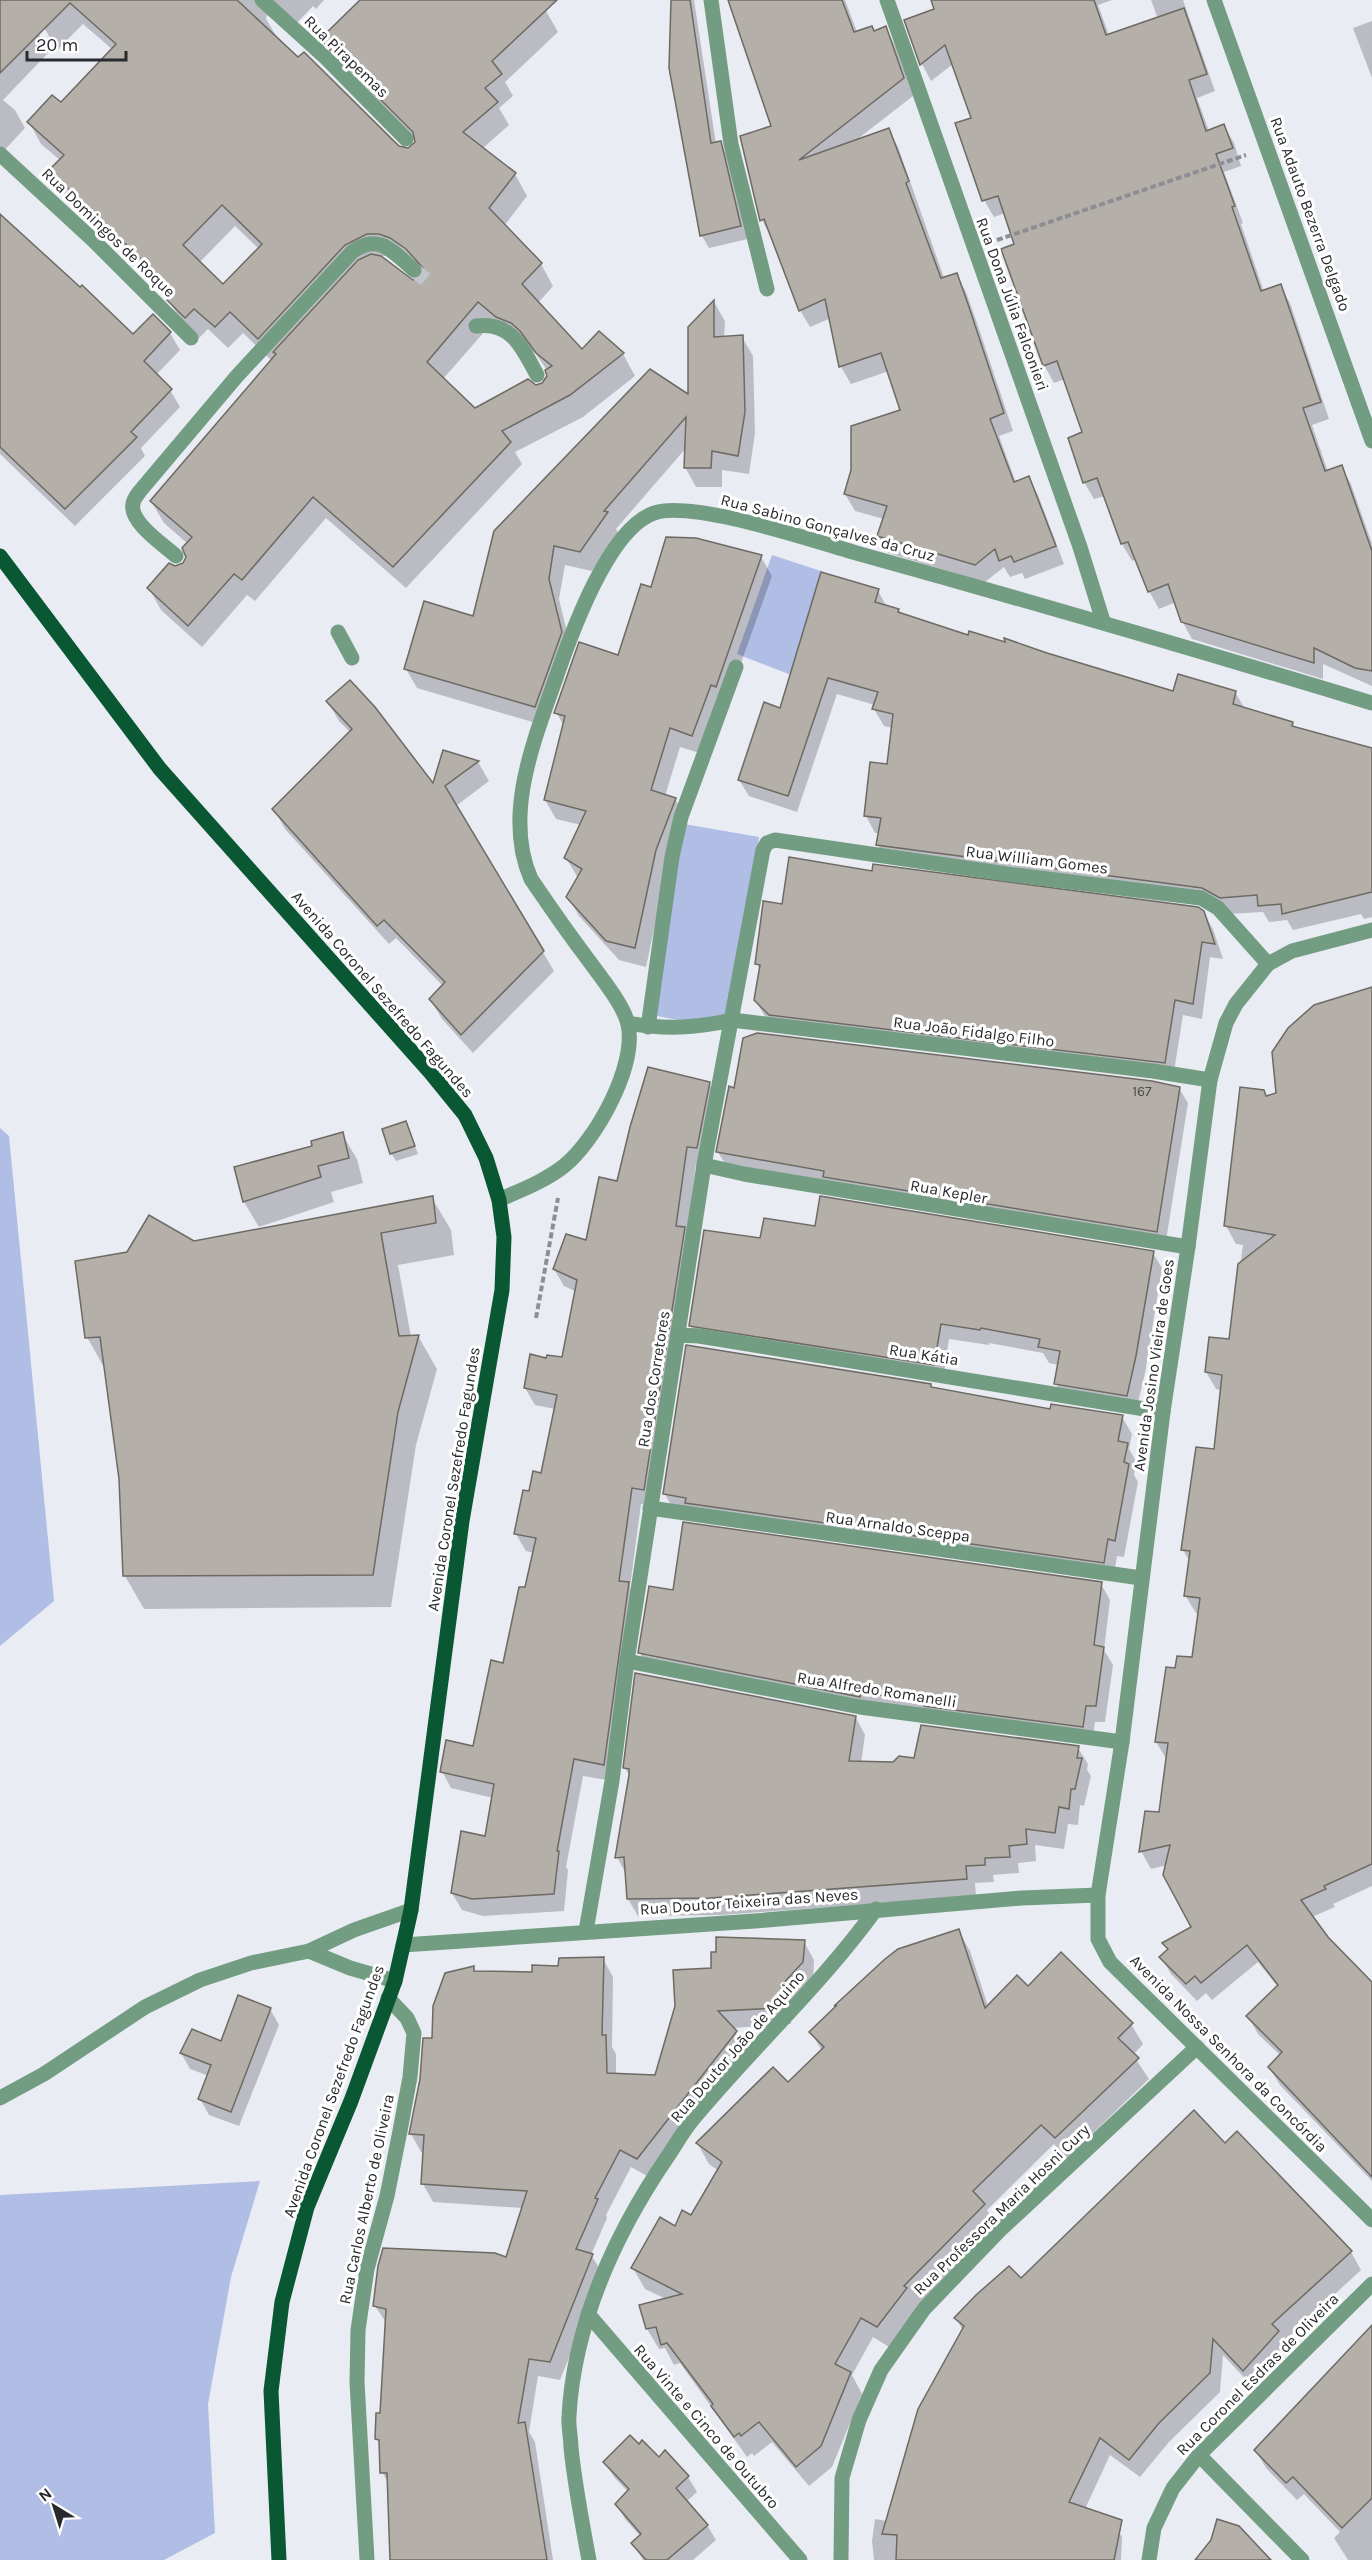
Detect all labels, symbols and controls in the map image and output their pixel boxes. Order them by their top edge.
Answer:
street label: Rua Pirapemas [300,11,393,101]
scale bar [27,24,126,62]
text: 20 m [36,34,78,56]
street label: Rua Adauto Bezerra Delgado [1266,114,1355,314]
street label: Rua Domingos de Roque [38,164,179,301]
street label: Rua Dona Júlia Falconieri [972,215,1053,393]
street label: Rua Sabino Gonçalves da Cruz [719,490,937,565]
street label: Rua William Gomes [965,841,1109,878]
street label: Avenida Coronel Sezefredo Fagundes [288,887,477,1101]
street label: Rua João Fidalgo Filho [892,1012,1056,1051]
house number: 167 [1132,1083,1152,1100]
street label: Rua Kepler [909,1175,989,1208]
street label: Avenida Josino Vieira de Goes [1129,1258,1178,1473]
street label: Rua dos Corretores [633,1309,674,1449]
street label: Rua Kátia [888,1340,960,1369]
street label: Avenida Coronel Sezefredo Fagundes [423,1346,484,1613]
street label: Rua Arnaldo Sceppa [824,1507,971,1546]
street label: Rua Alfredo Romanelli [796,1668,958,1711]
street label: Rua Doutor Teixeira das Neves [639,1884,859,1919]
street label: Avenida Nossa Senhora da Concórdia [1126,1951,1331,2156]
street label: Avenida Coronel Sezefredo Fagundes [279,1962,388,2220]
street label: Rua Doutor João de Aquino [666,1967,808,2126]
street label: Rua Carlos Alberto de Oliveira [335,2092,398,2306]
street label: Rua Professora Maria Hosni Cury [909,2120,1094,2299]
street label: Rua Coronel Esdras de Oliveira [1172,2289,1342,2459]
street label: Rua Vinte e Cinco de Outubro [630,2340,783,2512]
north arrow [24,2476,84,2536]
text: N [35,2484,55,2506]

